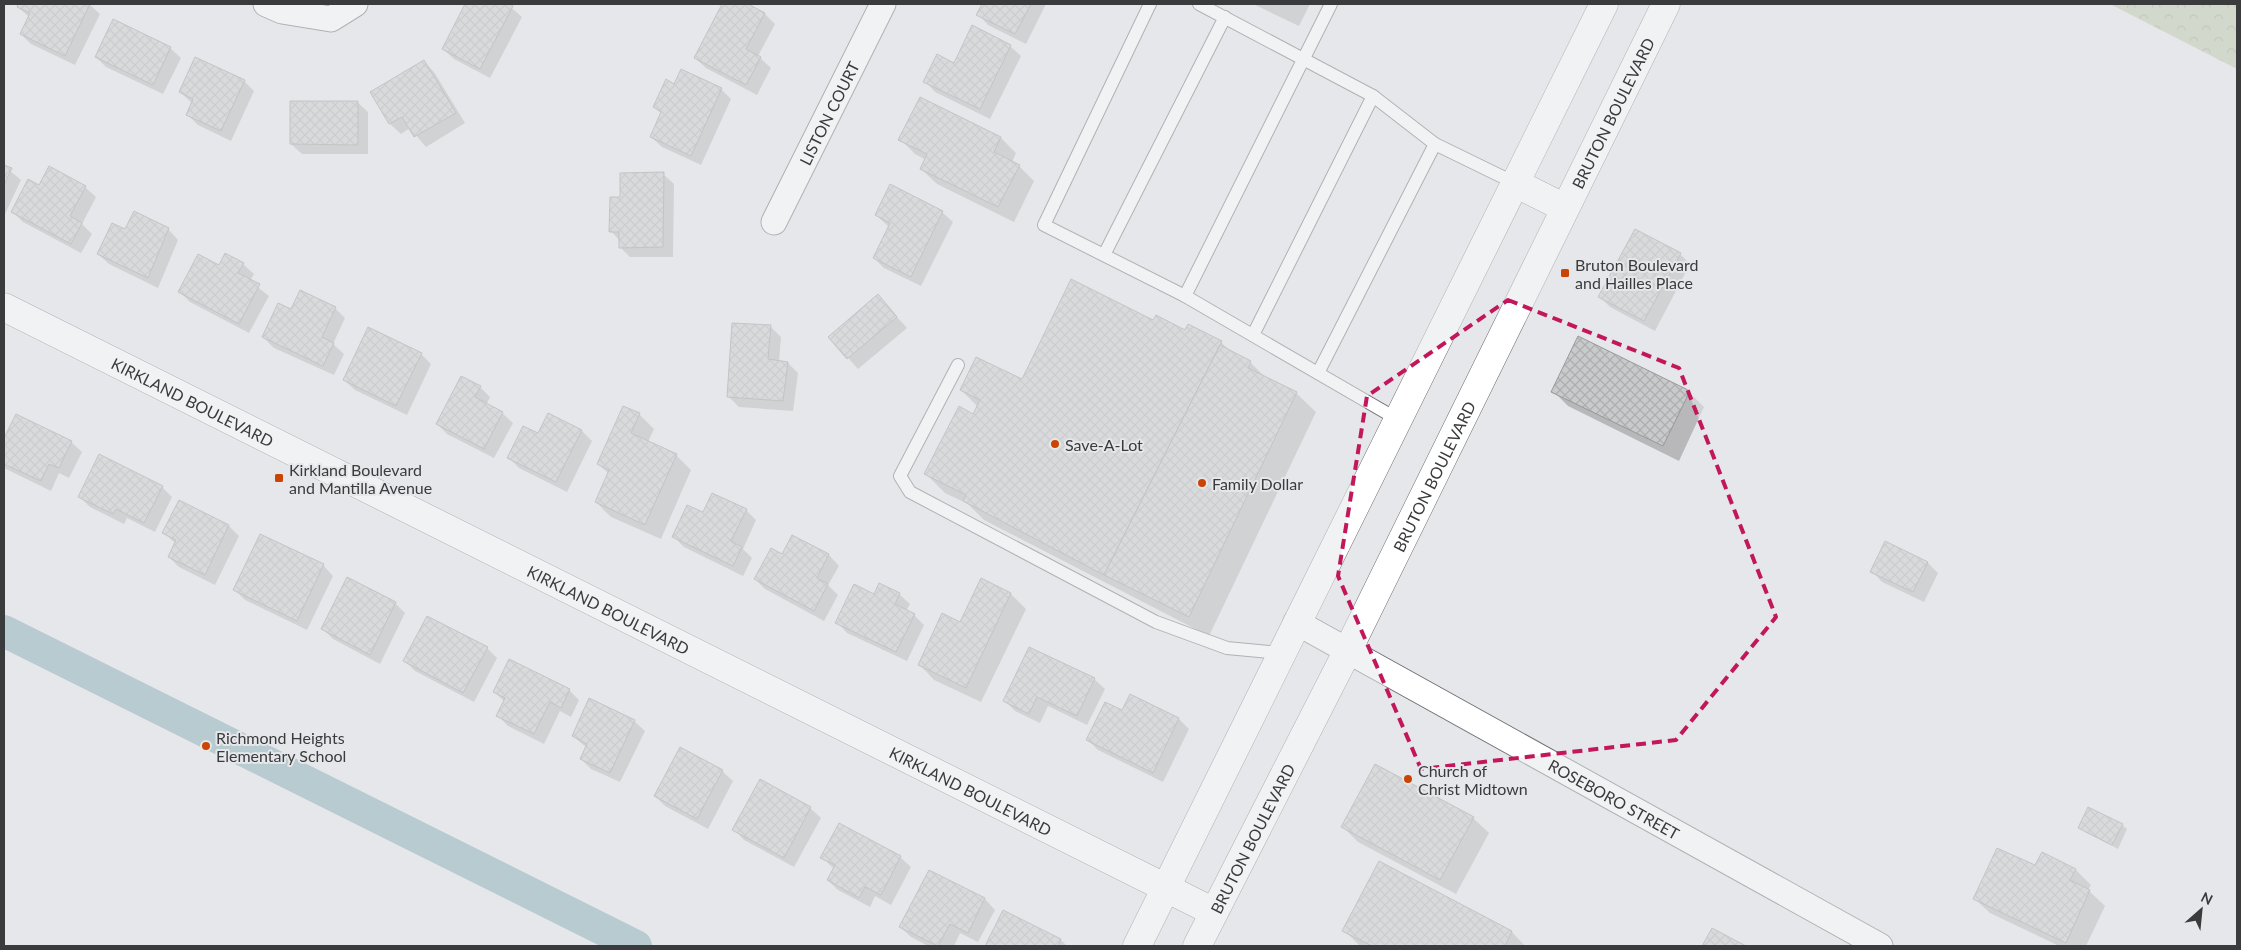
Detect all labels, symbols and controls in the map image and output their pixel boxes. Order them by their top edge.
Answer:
street label: BRUTON BOULEVARD [1567,34,1658,191]
street label: LISTON COURT [795,57,863,168]
place label: Bruton Boulevard and Hailles Place [1575,255,1698,292]
marker: Bruton Boulevard and Hailles Place [1559,267,1571,279]
street label: KIRKLAND BOULEVARD [109,353,277,450]
street label: BRUTON BOULEVARD [1388,398,1479,555]
place label: Save-A-Lot [1065,435,1143,454]
marker: Save-A-Lot [1049,438,1061,450]
place label: Kirkland Boulevard and Mantilla Avenue [289,460,432,497]
marker: Kirkland Boulevard and Mantilla Avenue [273,472,285,484]
place label: Family Dollar [1212,474,1303,493]
marker: Family Dollar [1196,477,1208,489]
street label: KIRKLAND BOULEVARD [524,561,693,658]
place label: Richmond Heights Elementary School [216,728,346,765]
marker: Richmond Heights Elementary School [200,740,212,752]
street label: KIRKLAND BOULEVARD [887,742,1055,839]
street label: ROSEBORO STREET [1545,755,1684,843]
street label: BRUTON BOULEVARD [1206,760,1298,916]
place label: Church of Christ Midtown [1418,761,1528,798]
marker: Church of Christ Midtown [1402,773,1414,785]
north arrow [2176,885,2226,935]
text: N [2198,888,2216,908]

